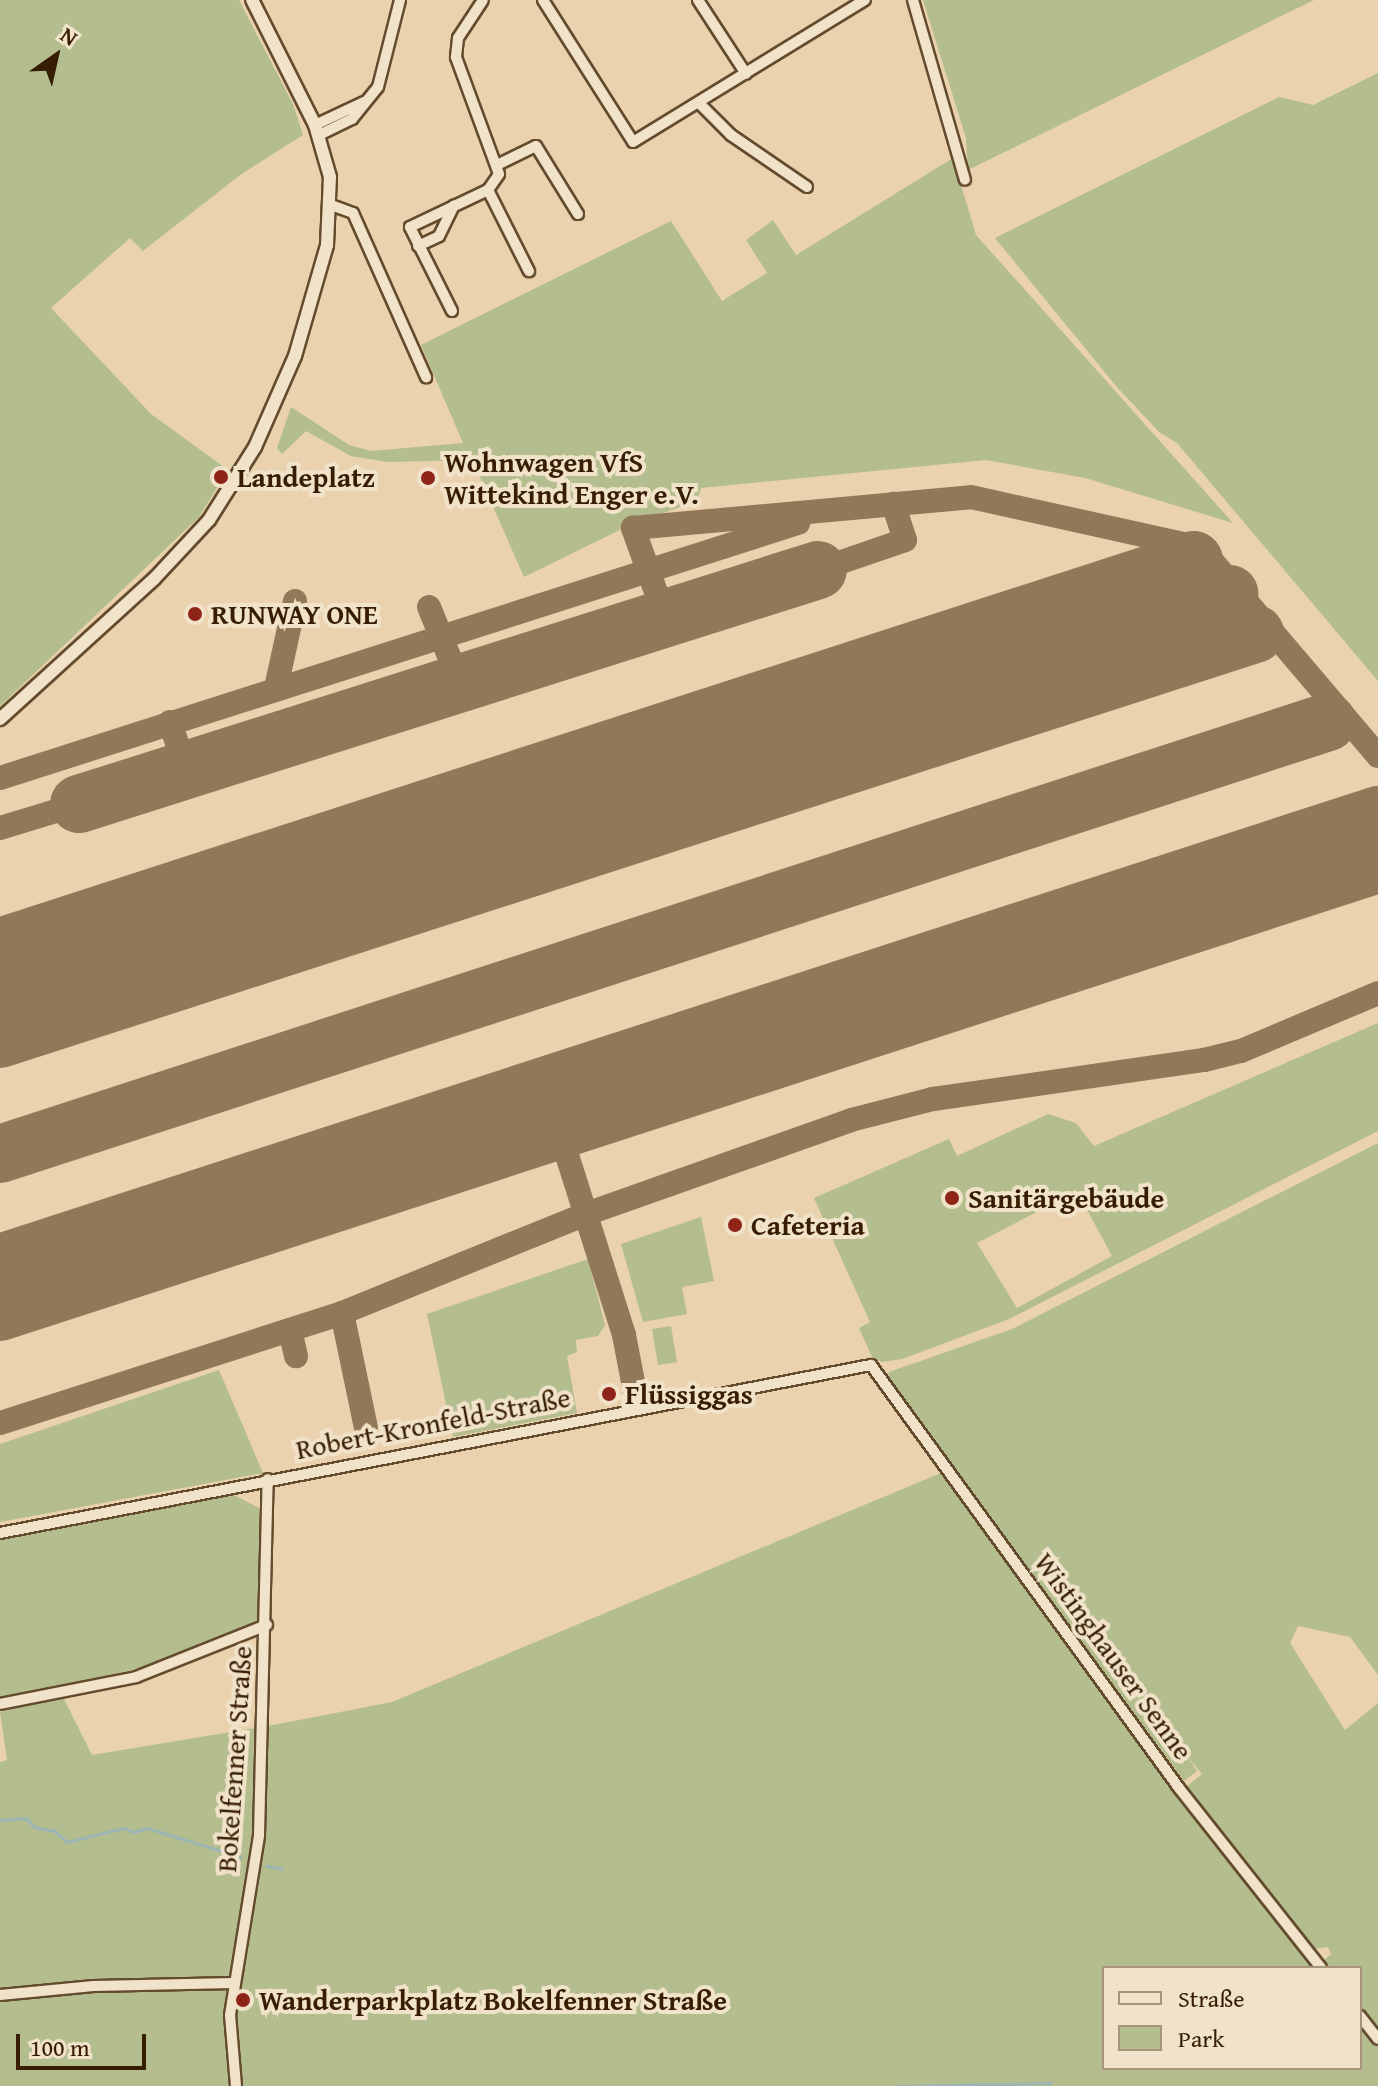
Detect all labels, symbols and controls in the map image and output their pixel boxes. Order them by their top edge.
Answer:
north arrow [16,16,96,96]
text: N [54,19,84,53]
place label: Wohnwagen VfS Wittekind Enger e.V. [444,445,699,511]
place label: Landeplatz [237,460,375,494]
marker: Landeplatz [212,468,230,486]
marker: Wohnwagen VfS Wittekind Enger e.V. [419,469,437,487]
place label: RUNWAY ONE [211,597,378,631]
marker: RUNWAY ONE [186,605,204,623]
place label: Sanitärgebäude [968,1181,1164,1215]
marker: Sanitärgebäude [943,1189,961,1207]
place label: Cafeteria [751,1208,865,1242]
marker: Cafeteria [726,1216,744,1234]
place label: Flüssiggas [625,1377,753,1411]
street label: Robert-Kronfeld-Straße [293,1380,573,1466]
marker: Flüssiggas [600,1385,618,1403]
street label: Wistinghauser Senne [1028,1546,1200,1766]
street label: Bokelfenner Straße [209,1645,259,1873]
legend [1102,1966,1362,2070]
text: Straße [1178,1981,1245,2016]
place label: Wanderparkplatz Bokelfenner Straße [259,1983,727,2017]
marker: Wanderparkplatz Bokelfenner Straße [234,1991,252,2009]
scale bar [20,2018,150,2068]
text: Park [1178,2021,1224,2056]
text: 100 m [30,2030,90,2065]

